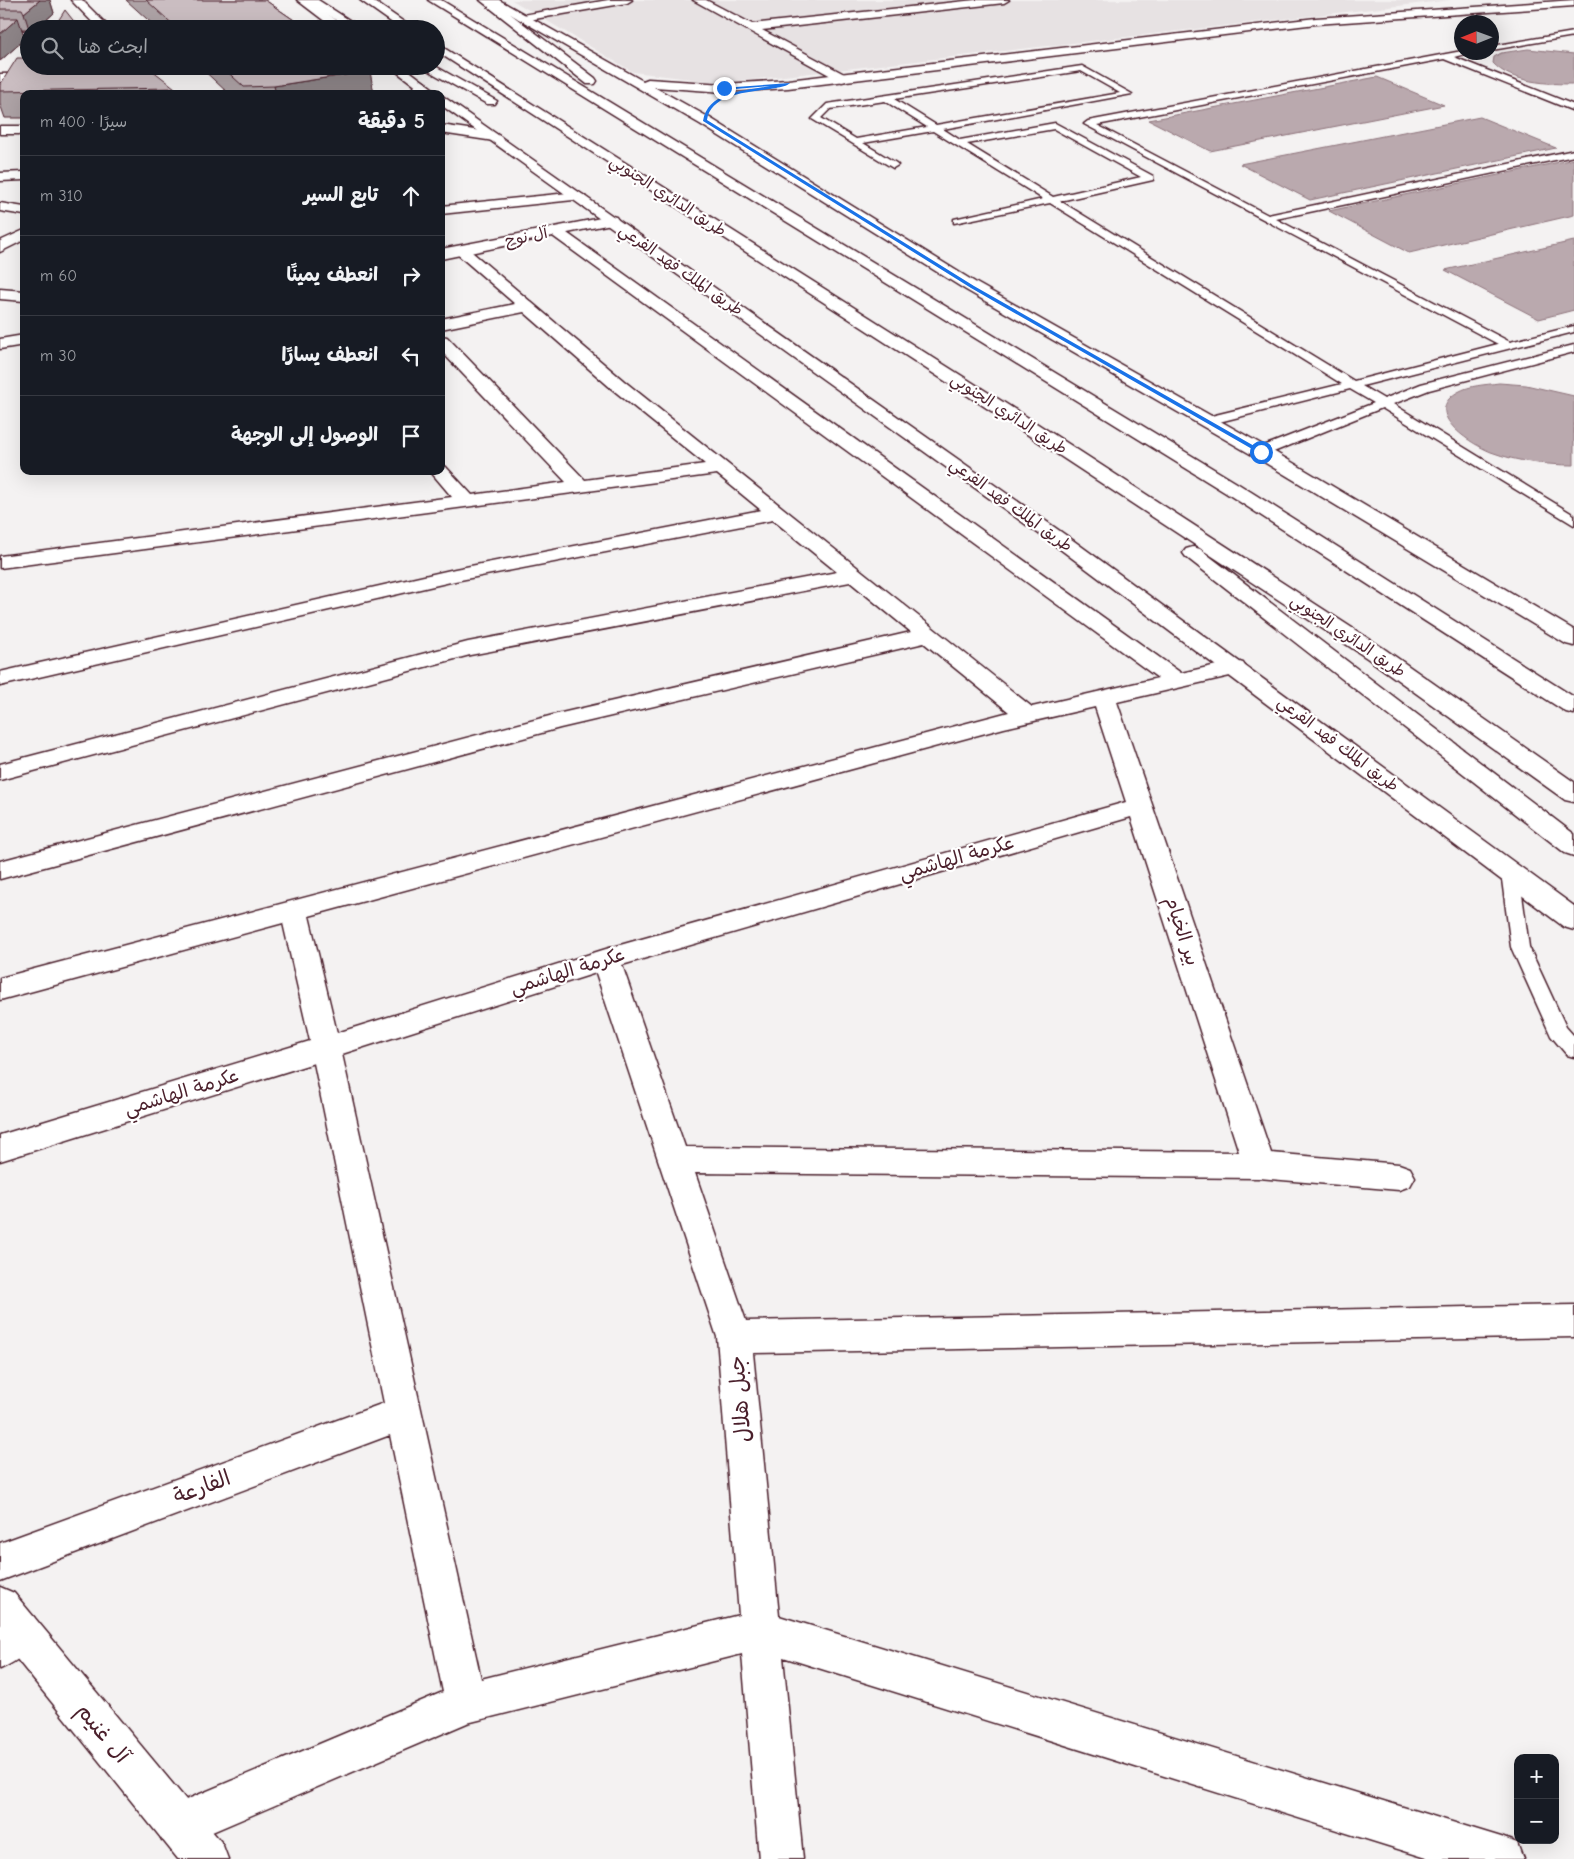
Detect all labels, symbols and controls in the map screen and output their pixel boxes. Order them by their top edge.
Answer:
north arrow [1454,15,1499,60]
search box [20,20,445,75]
icon: search [38,34,66,62]
text: ابحث هنا [78,36,148,58]
route end [713,77,736,100]
text: 5 دقيقة [358,109,425,133]
text: سيرًا · 400 m [40,113,127,131]
street label: طريق الدائري الجنوبي [604,152,729,244]
icon: ahead [397,182,425,210]
text: تابع السير [304,184,378,206]
text: 310 m [40,187,83,205]
street label: طريق الملك فهد الفرعي [613,221,746,324]
street label: آل نوح [503,223,550,251]
icon: right [397,262,425,290]
text: انعطف يمينًا [286,264,378,286]
text: 60 m [40,267,77,285]
icon: left [397,342,425,370]
text: انعطف يسارًا [281,344,378,366]
text: 30 m [40,347,76,365]
street label: طريق الدائري الجنوبي [945,370,1070,462]
icon: arrive [397,422,425,450]
text: الوصول إلى الوجهة [231,424,378,446]
route start [1250,441,1273,464]
street label: طريق الملك فهد الفرعي [943,455,1076,559]
street label: طريق الدائري الجنوبي [1284,591,1409,685]
street label: طريق الملك فهد الفرعي [1271,693,1402,799]
street label: عكرمة الهاشمي [896,831,1019,890]
street label: بير الخيام [1158,894,1204,969]
street label: عكرمة الهاشمي [508,943,630,1004]
street label: عكرمة الهاشمي [122,1064,244,1125]
street label: جبل هلال [723,1354,757,1444]
street label: الفارعة [170,1465,234,1509]
street label: آل غنيم [69,1698,136,1771]
map controls [1514,1754,1559,1844]
button: + [1514,1754,1559,1799]
button: − [1514,1799,1559,1844]

